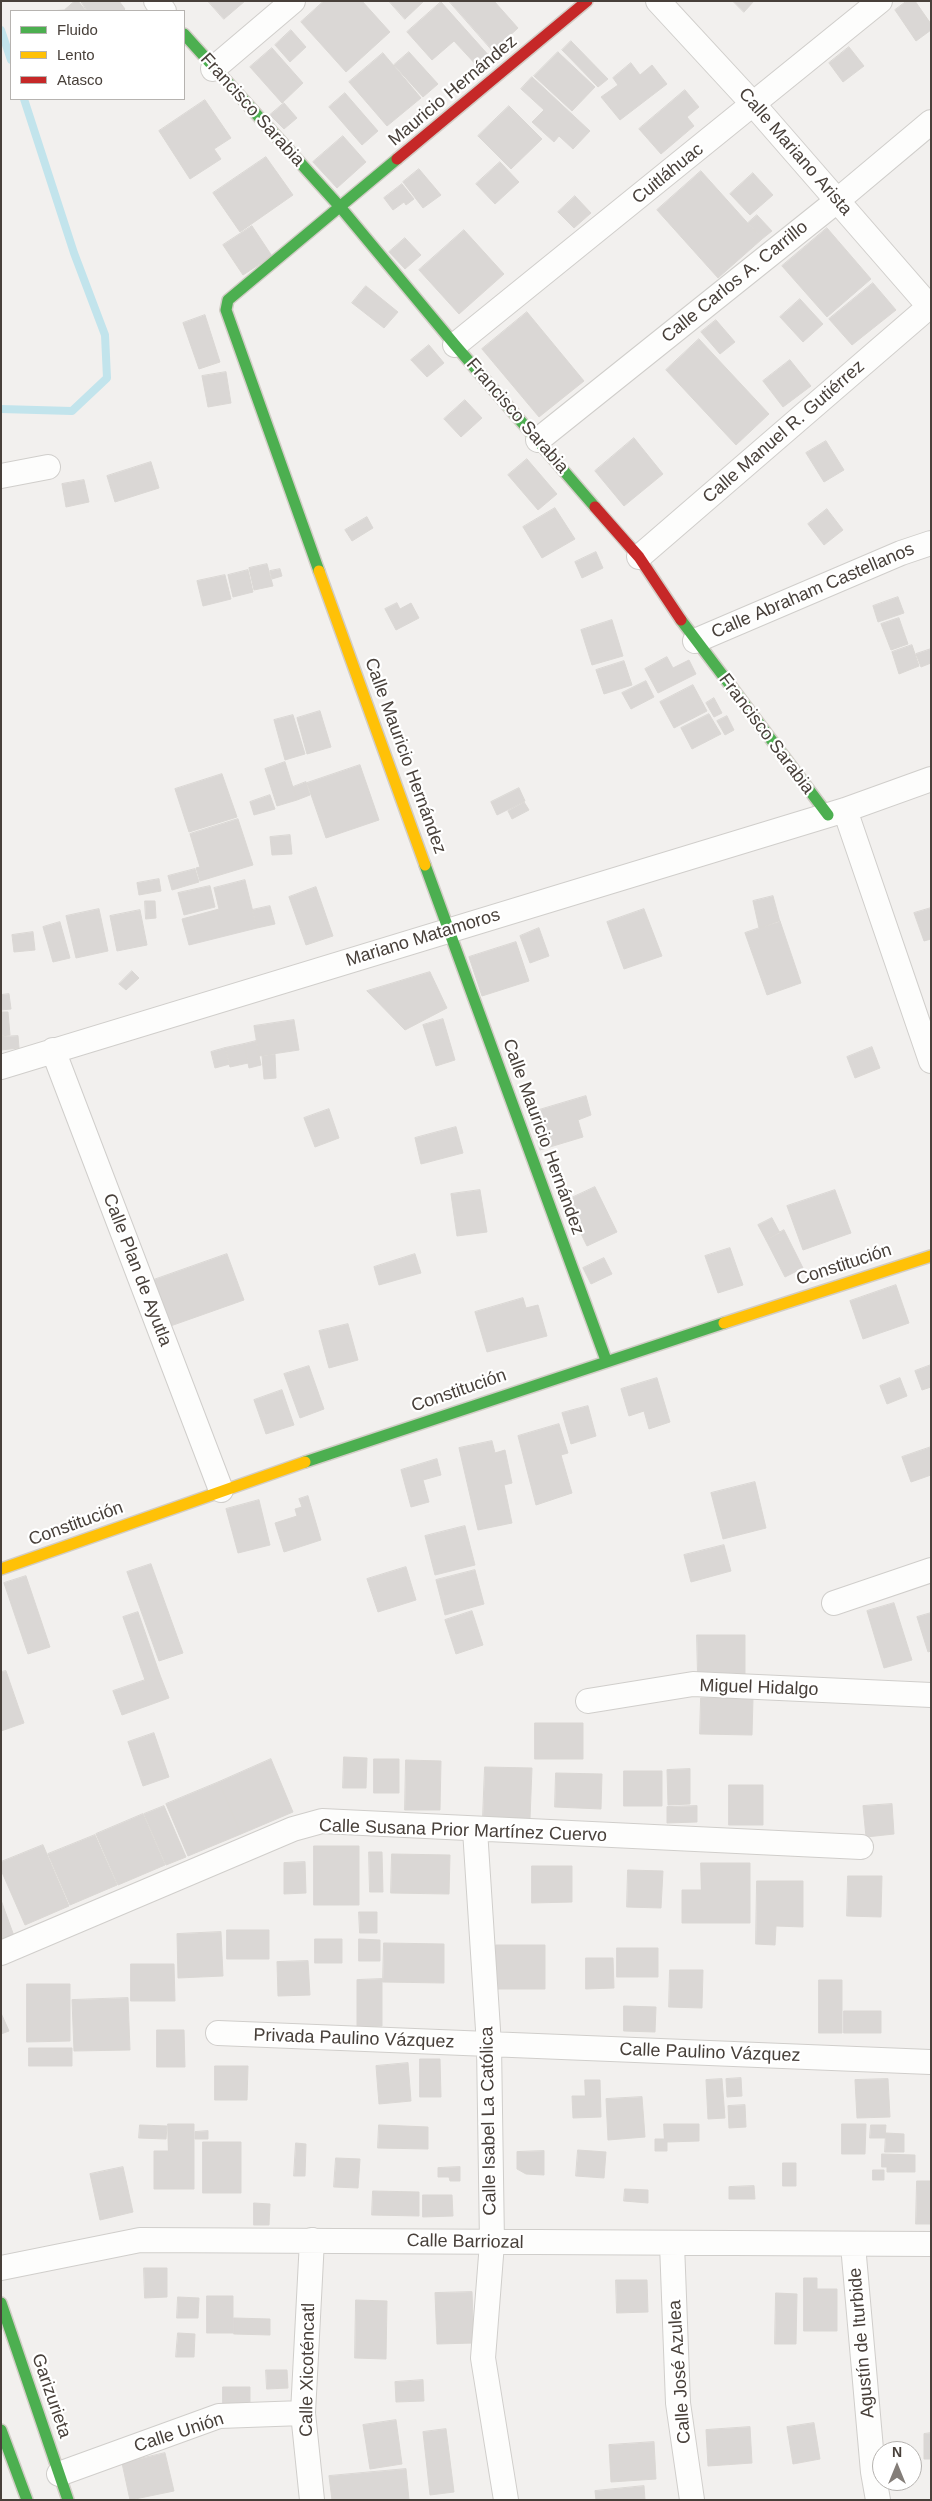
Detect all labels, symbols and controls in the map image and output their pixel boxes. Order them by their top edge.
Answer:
legend [10,10,185,100]
text: Fluido [57,21,98,38]
street label: Mauricio Hernández [384,31,522,151]
text: Lento [57,46,95,63]
street label: Francisco Sarabia [195,49,309,171]
text: Atasco [57,71,103,88]
street label: Calle Mariano Arista [734,84,856,220]
street label: Cuitláhuac [628,139,708,209]
street label: Calle Carlos A. Carrillo [657,216,813,348]
street label: Francisco Sarabia [461,354,573,478]
street label: Calle Manuel R. Gutiérrez [699,356,869,508]
street label: Calle Abraham Castellanos [708,538,918,644]
street label: Calle Mauricio Hernández [359,655,451,857]
street label: Francisco Sarabia [714,670,818,798]
street label: Mariano Matamoros [343,904,503,972]
street label: Calle Mauricio Hernández [497,1036,589,1238]
street label: Calle Plan de Ayutla [98,1191,176,1349]
street label: Constitución [794,1239,894,1291]
street label: Constitución [409,1365,509,1417]
street label: Constitución [26,1497,126,1551]
street label: Miguel Hidalgo [699,1675,819,1701]
street label: Calle Susana Prior Martínez Cuervo [319,1815,607,1847]
street label: Privada Paulino Vázquez [253,2025,455,2053]
street label: Calle Isabel La Católica [477,2026,501,2216]
street label: Calle Paulino Vázquez [619,2039,801,2067]
street label: Calle Barriozal [406,2230,524,2254]
street label: Agustín de Iturbide [845,2267,879,2419]
street label: Calle José Azulea [664,2299,696,2445]
street label: Calle Xicoténcatl [296,2303,320,2437]
street label: Garizurieta [26,2351,76,2441]
street label: Calle Unión [131,2408,227,2458]
north arrow [872,2441,922,2491]
text: N [892,2444,902,2460]

